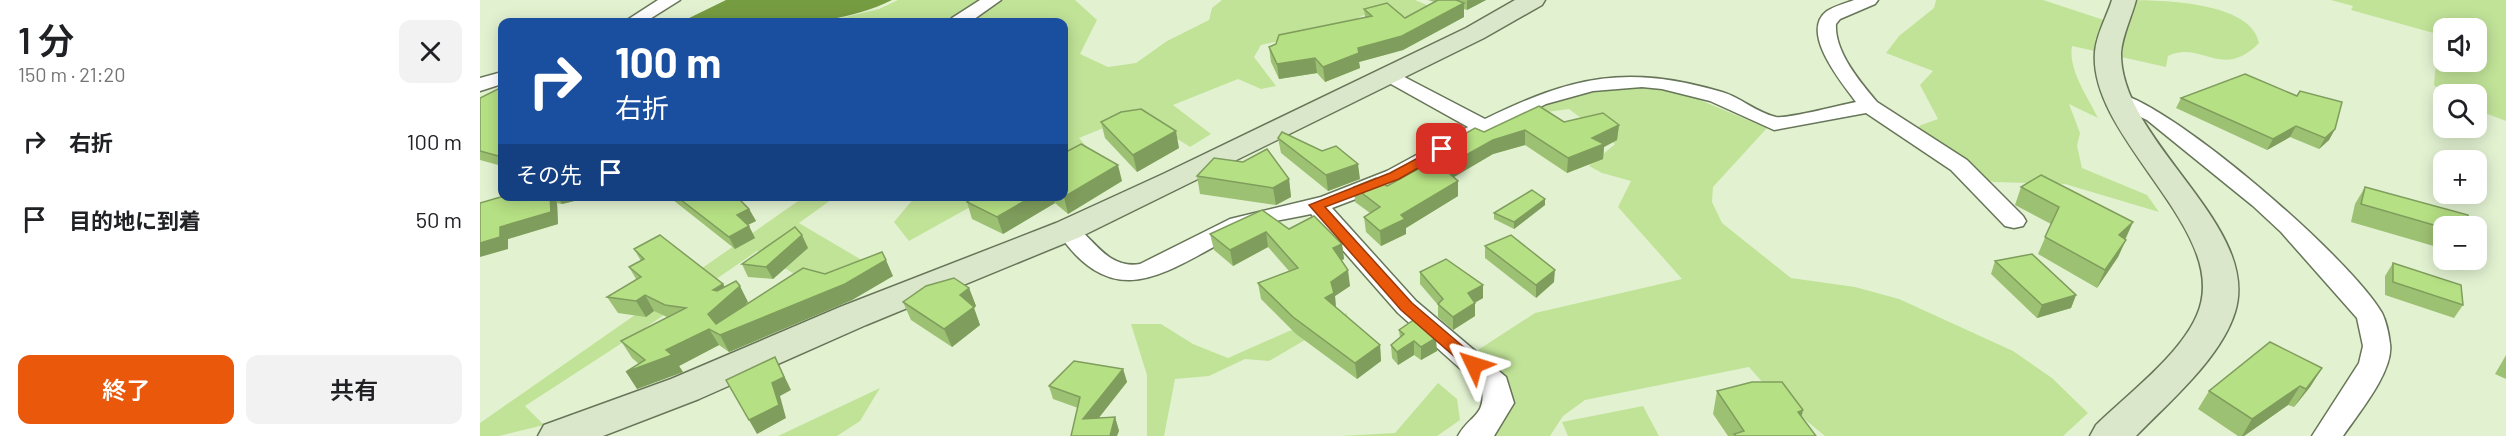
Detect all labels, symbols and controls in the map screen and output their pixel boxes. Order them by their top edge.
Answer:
text: 1 分 [18,18,74,61]
map controls [2433,18,2487,270]
button: sound [2433,18,2487,72]
button: close [399,20,462,83]
text: 100 m [615,36,721,86]
icon: right [516,42,594,120]
text: 150 m · 21:20 [18,62,126,86]
button: search [2433,84,2487,138]
text: 右折 [615,91,669,123]
pin [1416,123,1467,174]
icon: right [18,125,51,158]
text: 100 m [407,128,462,154]
text: 右折 [69,129,113,155]
icon: arrive [1425,132,1458,165]
button: + [2433,150,2487,204]
icon: arrive [594,156,627,189]
text: その先 [516,161,582,187]
icon: arrive [18,203,51,236]
text: 50 m [416,206,462,232]
text: 目的地に到着 [69,207,201,233]
button: − [2433,216,2487,270]
position arrow [1442,333,1506,397]
button: 終了 [18,355,234,424]
button: 共有 [246,355,462,424]

